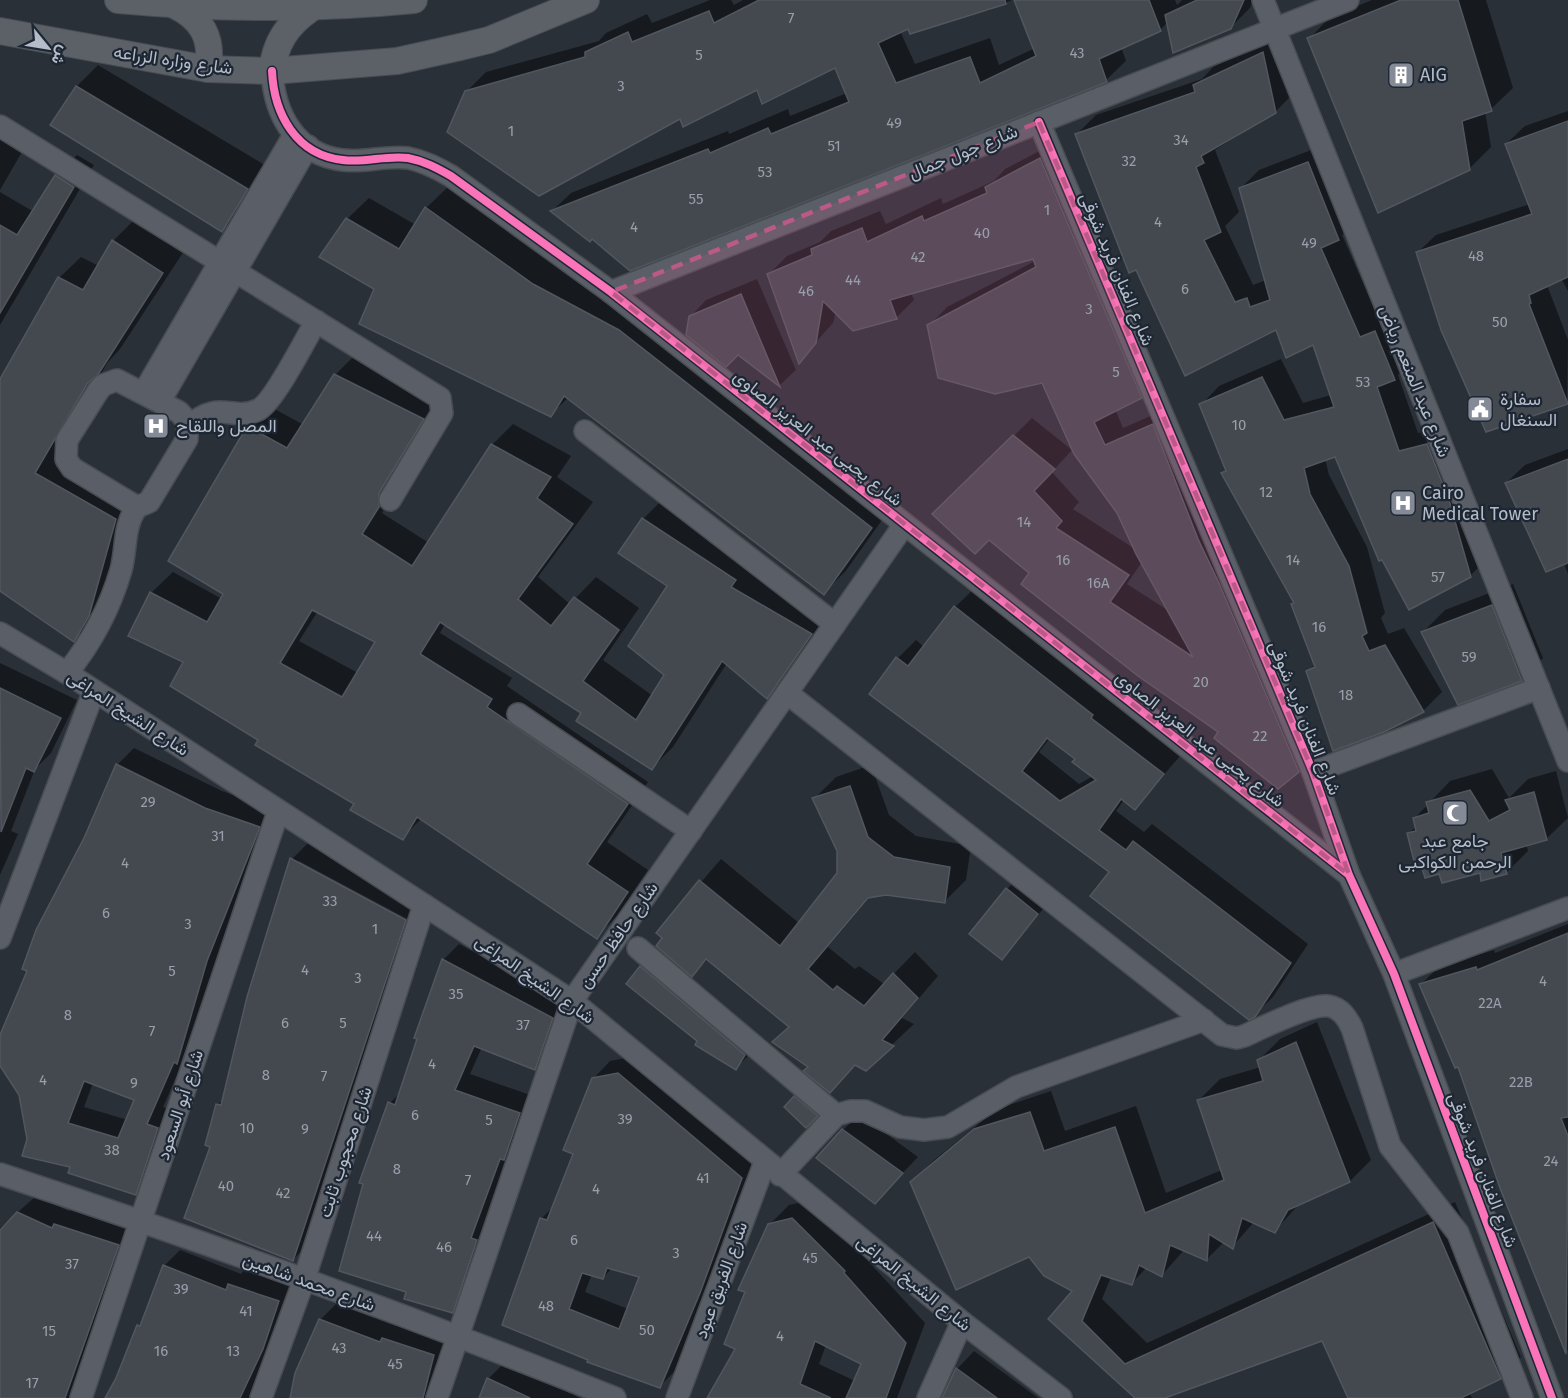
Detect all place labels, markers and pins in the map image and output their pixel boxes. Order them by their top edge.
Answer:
building icon: AIG [1386,60,1416,90]
place label: AIG [1420,64,1447,86]
place label: سفارة السنغال [1500,388,1557,431]
public building icon: سفارة السنغال [1465,394,1495,424]
hospital icon: المصل واللقاح [141,411,171,441]
place label: المصل واللقاح [176,415,277,438]
place label: Cairo Medical Tower [1422,482,1538,525]
hospital icon: Cairo Medical Tower [1388,488,1418,518]
mosque icon: جامع عبد الرحمن الكواكبى [1440,798,1470,828]
place label: جامع عبد الرحمن الكواكبى [1398,830,1512,873]

